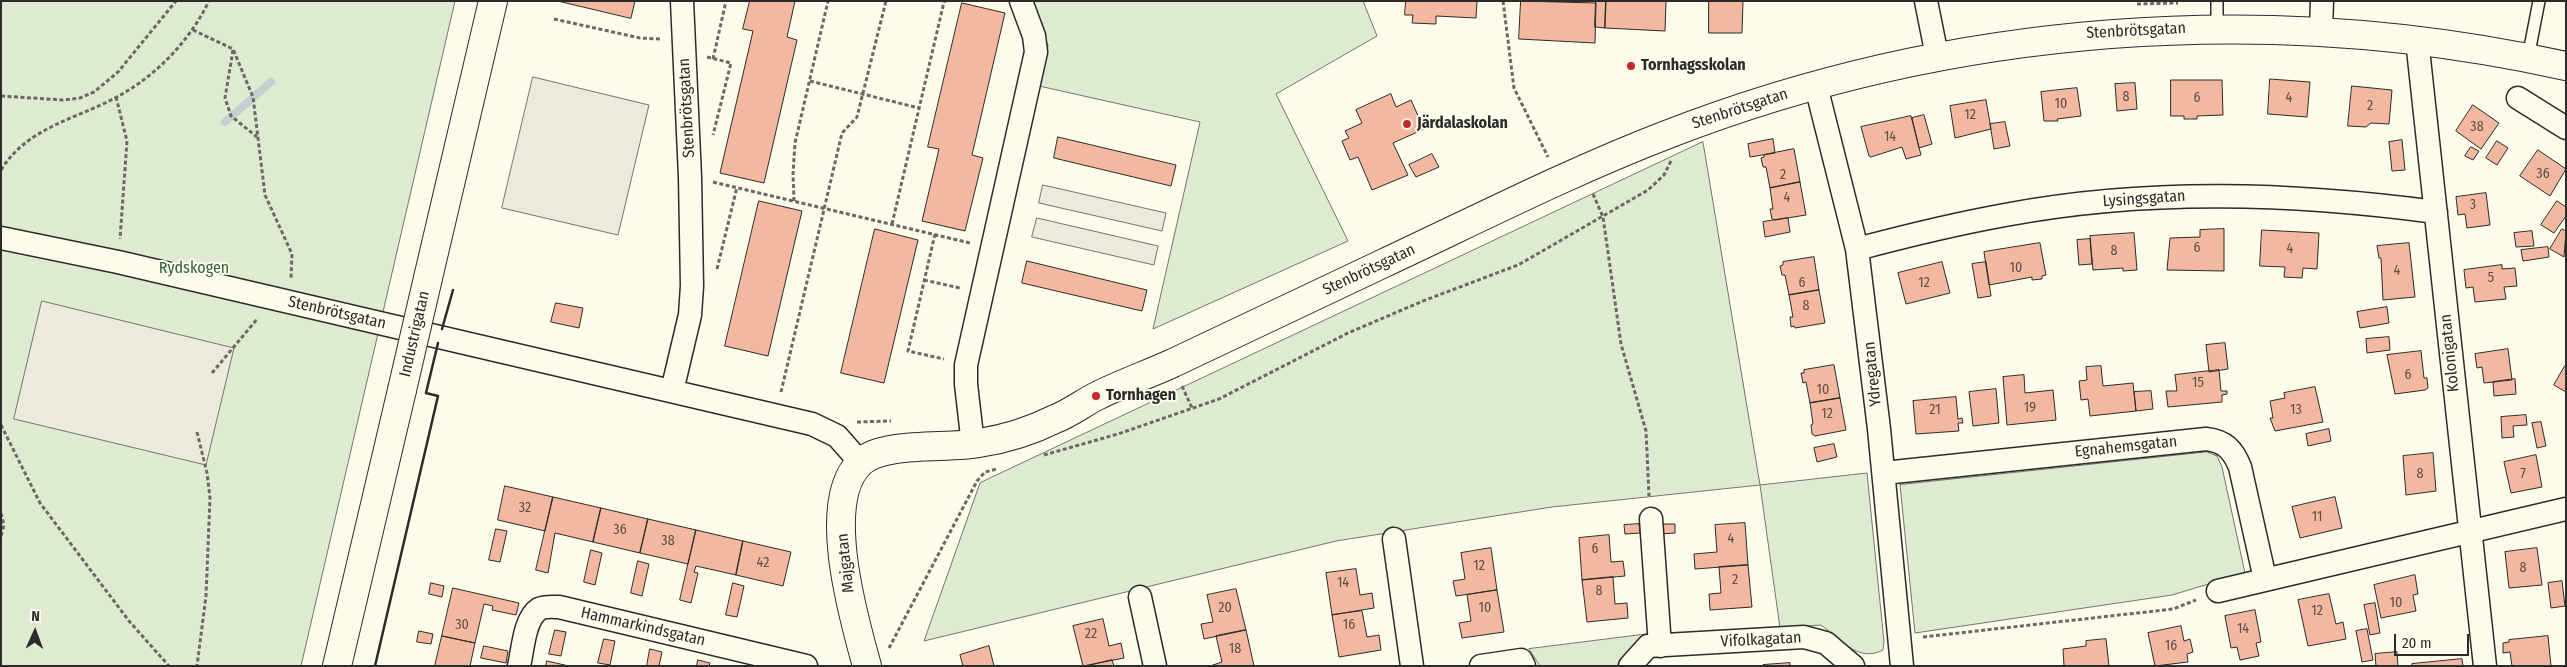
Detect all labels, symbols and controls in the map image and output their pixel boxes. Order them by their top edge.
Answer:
street label: Stenbrötsgatan [2086,19,2186,43]
place label: Tornhagsskolan [1641,56,1746,76]
street label: Stenbrötsgatan [675,58,699,158]
marker: Tornhagsskolan [1625,60,1637,72]
street label: Stenbrötsgatan [1690,84,1790,134]
house number: 8 [2123,89,2129,105]
house number: 6 [2194,90,2200,106]
house number: 4 [2286,90,2292,106]
house number: 10 [2055,96,2067,112]
house number: 2 [2367,98,2373,114]
house number: 12 [1964,107,1976,123]
place label: Järdalaskolan [1417,114,1508,134]
marker: Järdalaskolan [1401,118,1413,130]
house number: 38 [2470,119,2484,135]
house number: 14 [1884,129,1896,145]
house number: 36 [2536,166,2550,182]
house number: 2 [1780,167,1786,183]
street label: Lysingsgatan [2102,187,2186,211]
house number: 4 [1784,190,1790,206]
house number: 3 [2470,197,2476,213]
street label: Stenbrötsgatan [1320,240,1418,300]
house number: 6 [2194,240,2200,256]
house number: 4 [2287,241,2293,257]
house number: 8 [2111,243,2117,259]
park label: Rydskogen [159,259,229,279]
house number: 10 [2010,260,2022,276]
house number: 4 [2394,263,2400,279]
house number: 5 [2488,270,2494,286]
house number: 6 [1799,275,1805,291]
house number: 12 [1918,275,1930,291]
street label: Industrigatan [396,289,434,379]
street label: Stenbrötsgatan [286,292,388,334]
house number: 8 [1803,298,1809,314]
street label: Kolonigatan [2436,313,2464,393]
street label: Ydregatan [1860,341,1886,407]
house number: 6 [2405,367,2411,383]
house number: 15 [2192,375,2204,391]
house number: 10 [1817,382,1829,398]
place label: Tornhagen [1106,386,1176,406]
marker: Tornhagen [1090,390,1102,402]
house number: 19 [2024,400,2036,416]
house number: 21 [1929,402,1941,418]
house number: 13 [2290,402,2302,418]
house number: 12 [1821,406,1833,422]
street label: Egnahemsgatan [2074,432,2178,462]
house number: 8 [2417,466,2423,482]
house number: 7 [2520,466,2526,482]
house number: 32 [519,500,531,516]
house number: 11 [2312,509,2322,525]
house number: 36 [613,522,627,538]
house number: 4 [1728,531,1734,547]
street label: Majgatan [833,532,859,594]
house number: 38 [661,533,675,549]
house number: 6 [1592,541,1598,557]
house number: 42 [757,555,769,571]
house number: 12 [1473,558,1485,574]
house number: 8 [2520,560,2526,576]
house number: 2 [1732,572,1738,588]
house number: 14 [1337,575,1349,591]
house number: 8 [1596,583,1602,599]
house number: 10 [2390,595,2402,611]
house number: 20 [1218,600,1232,616]
house number: 10 [1479,600,1491,616]
street label: Hammarkindsgatan [579,603,707,651]
house number: 12 [2311,603,2323,619]
north arrow [10,607,60,657]
text: N [31,608,40,625]
house number: 30 [455,617,469,633]
house number: 16 [1343,617,1355,633]
house number: 14 [2237,621,2249,637]
scale bar [2397,624,2472,656]
house number: 22 [1085,626,1097,642]
street label: Vifolkagatan [1720,628,1802,652]
text: 20 m [2402,634,2432,652]
house number: 16 [2165,638,2177,654]
house number: 18 [1229,641,1241,657]

